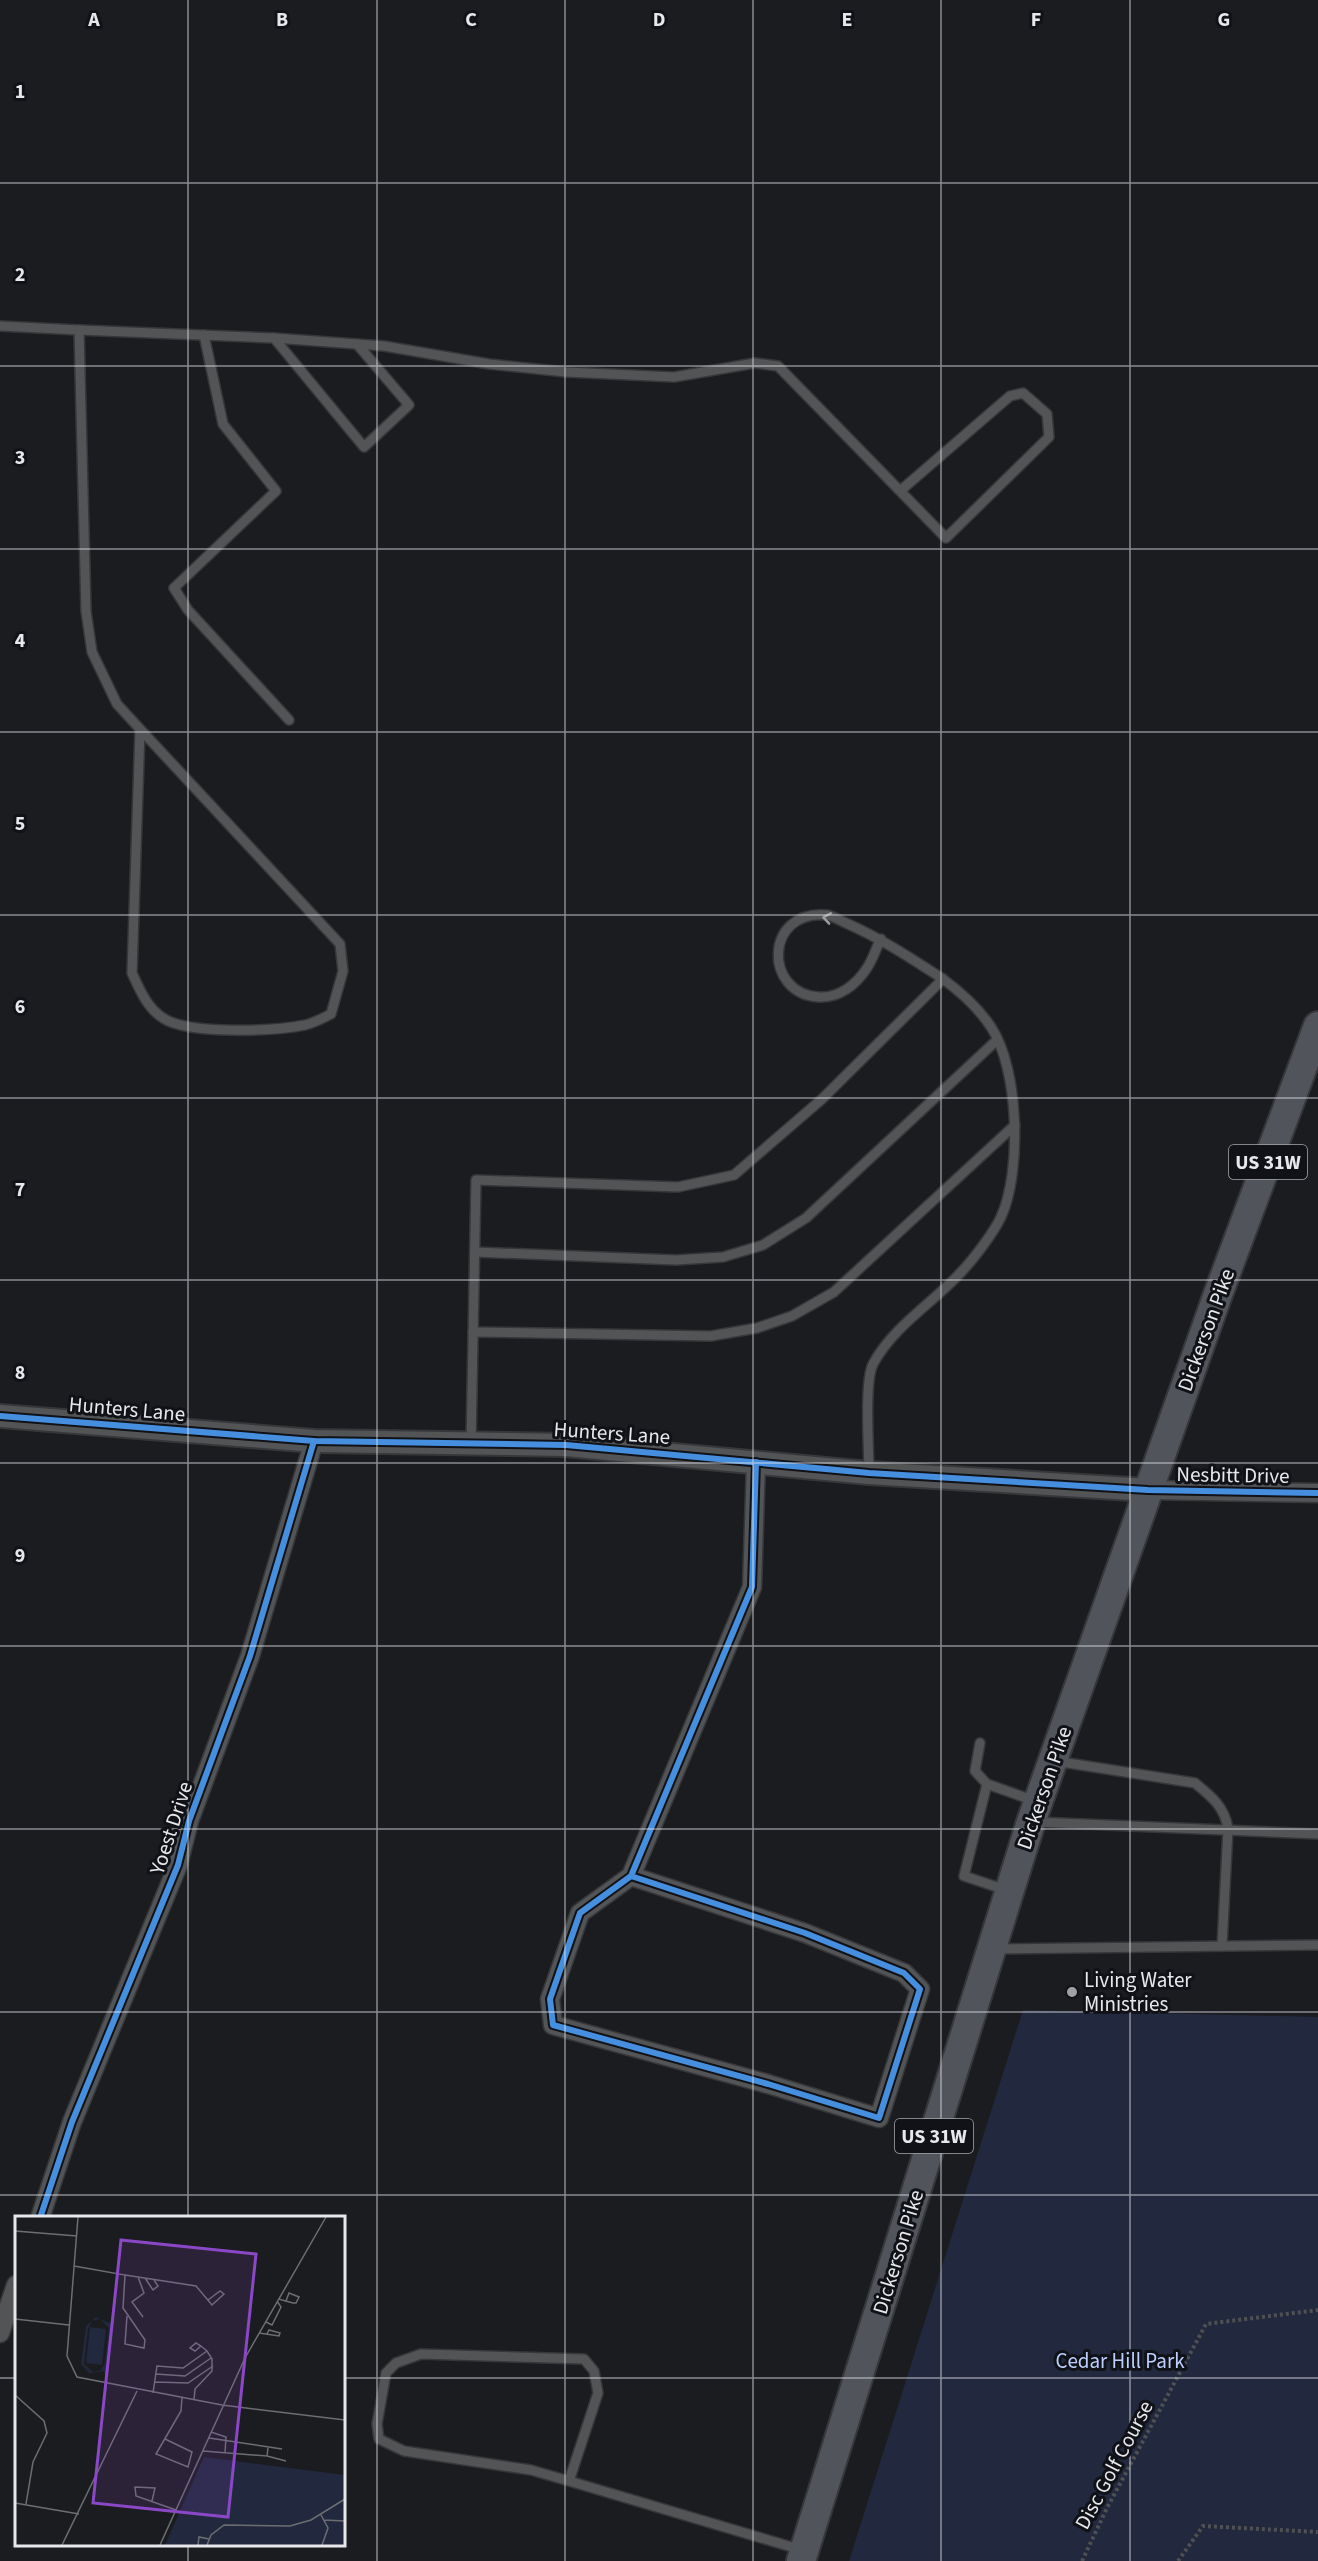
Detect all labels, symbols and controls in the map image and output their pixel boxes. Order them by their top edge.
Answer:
text: A [87,6,100,34]
text: B [276,6,288,34]
text: C [465,6,477,34]
text: D [653,6,665,34]
text: E [842,6,852,34]
text: F [1031,6,1041,34]
text: G [1218,6,1230,34]
text: 1 [15,78,25,106]
text: 2 [15,261,25,289]
text: 3 [15,444,25,472]
text: 4 [15,627,26,655]
text: 5 [15,810,25,838]
one-way arrow [822,912,832,924]
text: 6 [15,993,25,1021]
road number: US 31W [1229,1145,1307,1179]
text: 7 [15,1176,25,1204]
street label: Dickerson Pike [1170,1264,1242,1396]
text: 8 [15,1359,25,1387]
street label: Hunters Lane [68,1389,186,1429]
street label: Hunters Lane [553,1414,671,1452]
street label: Nesbitt Drive [1176,1459,1290,1491]
text: 9 [15,1542,25,1570]
street label: Dickerson Pike [1009,1722,1079,1854]
street label: Yoest Drive [142,1778,200,1879]
place label: Living Water Ministries [1084,1965,1192,2019]
marker: Living Water Ministries [1065,1985,1079,1999]
road number: US 31W [895,2119,973,2153]
street label: Dickerson Pike [865,2186,931,2318]
inset map [15,2216,345,2546]
park label: Cedar Hill Park [1055,2346,1185,2376]
street label: Disc Golf Course [1067,2395,1161,2535]

